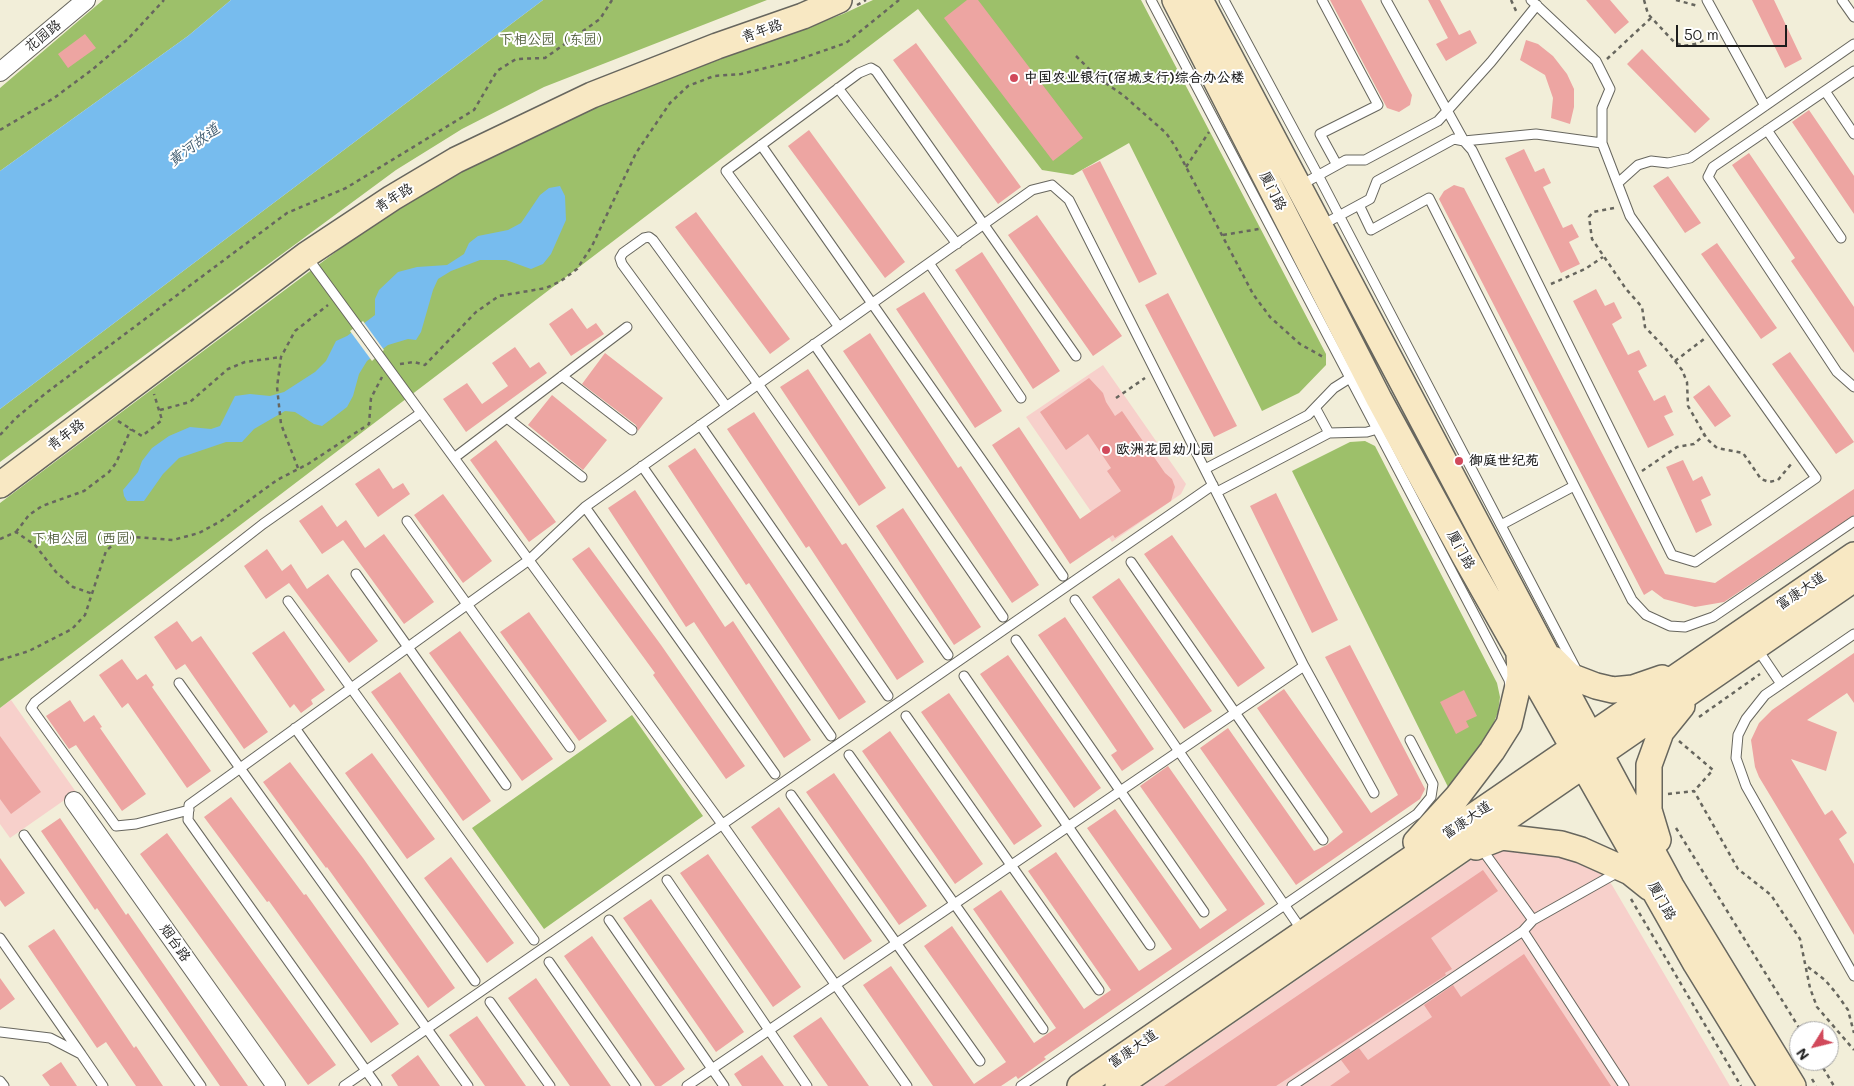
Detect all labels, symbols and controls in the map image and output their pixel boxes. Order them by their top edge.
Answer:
scale bar [1679,15,1790,47]
street label: 花园路 [21,16,65,56]
street label: 青年路 [739,16,785,46]
text: 50 m [1684,24,1719,44]
park label: 下相公园（东园） [499,32,611,48]
place label: 中国农业银行(宿城支行)综合办公楼 [1024,70,1245,86]
marker: 中国农业银行(宿城支行)综合办公楼 [1008,72,1020,84]
water label: 黄河故道 [165,120,223,170]
street label: 厦门路 [1256,168,1290,214]
street label: 青年路 [372,180,416,216]
street label: 青年路 [44,416,88,454]
place label: 欧洲花园幼儿园 [1116,442,1214,458]
marker: 欧洲花园幼儿园 [1100,444,1112,456]
place label: 御庭世纪苑 [1469,453,1539,469]
marker: 御庭世纪苑 [1453,455,1465,467]
street label: 厦门路 [1443,528,1479,572]
park label: 下相公园（西园） [32,531,144,547]
street label: 富康大道 [1773,568,1829,614]
street label: 富康大道 [1439,797,1495,843]
street label: 厦门路 [1644,879,1680,923]
street label: 烟台路 [156,921,194,965]
north arrow [1789,1021,1839,1071]
street label: 富康大道 [1105,1026,1161,1072]
text: N [1791,1045,1813,1064]

